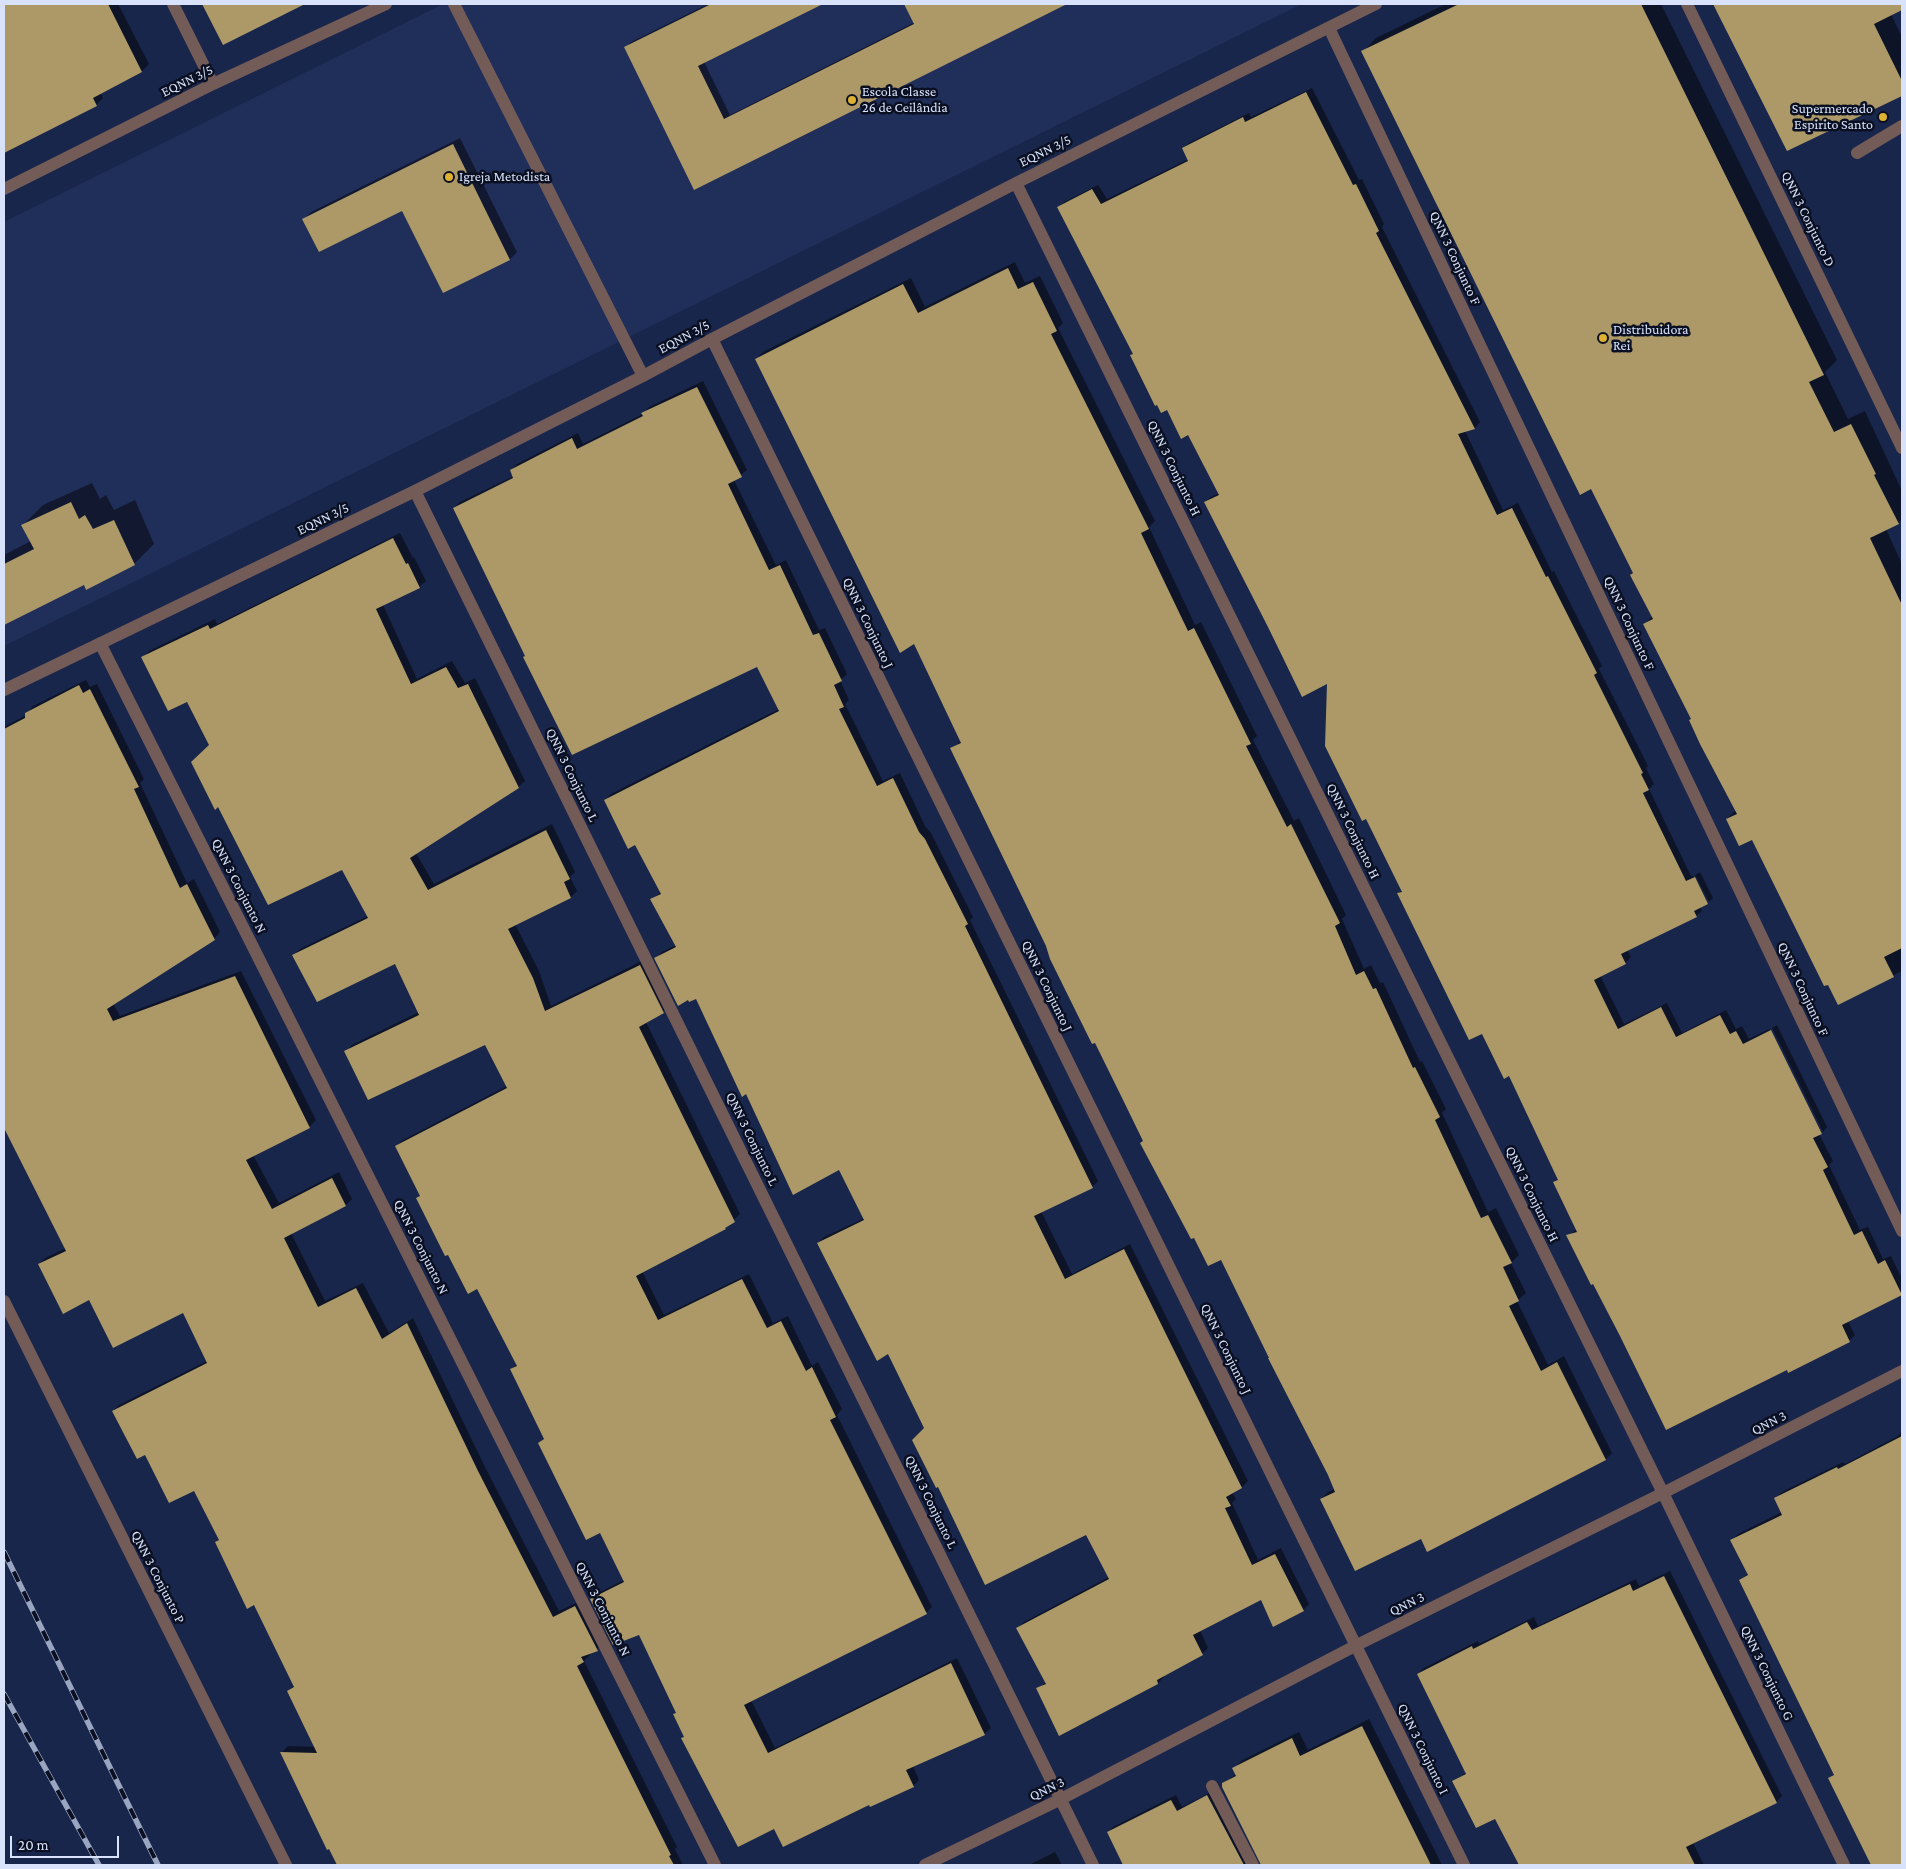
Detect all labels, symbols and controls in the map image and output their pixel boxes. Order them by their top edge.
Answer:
street label: EQNN 3/5 [158,61,216,101]
place label: Escola Classe 26 de Ceilândia [862,84,948,116]
marker: Escola Classe 26 de Ceilândia [846,94,858,106]
place label: Supermercado Espirito Santo [1792,101,1873,134]
marker: Supermercado Espirito Santo [1877,111,1889,123]
street label: EQNN 3/5 [1016,131,1074,171]
street label: QNN 3 Conjunto D [1778,168,1838,270]
place label: Igreja Metodista [459,169,550,185]
marker: Igreja Metodista [443,171,455,183]
street label: QNN 3 Conjunto F [1426,208,1484,308]
street label: EQNN 3/5 [656,317,712,357]
place label: Distribuidora Rei [1613,322,1689,354]
marker: Distribuidora Rei [1597,332,1609,344]
street label: QNN 3 Conjunto H [1144,418,1204,518]
street label: EQNN 3/5 [294,499,352,539]
street label: QNN 3 Conjunto F [1600,573,1658,673]
street label: QNN 3 Conjunto J [839,575,897,671]
street label: QNN 3 Conjunto L [542,726,602,824]
street label: QNN 3 Conjunto H [1323,781,1383,881]
street label: QNN 3 Conjunto N [208,836,270,936]
street label: QNN 3 Conjunto J [1018,938,1076,1034]
street label: QNN 3 Conjunto F [1774,939,1832,1039]
street label: QNN 3 Conjunto L [722,1090,782,1188]
street label: QNN 3 Conjunto H [1502,1144,1562,1244]
street label: QNN 3 Conjunto N [390,1197,452,1297]
street label: QNN 3 Conjunto J [1197,1301,1255,1397]
street label: QNN 3 [1749,1407,1789,1439]
street label: QNN 3 Conjunto L [901,1453,961,1551]
street label: QNN 3 Conjunto P [127,1528,189,1626]
street label: QNN 3 Conjunto N [572,1559,634,1659]
street label: QNN 3 [1387,1588,1427,1620]
street label: QNN 3 Conjunto G [1737,1623,1797,1723]
street label: QNN 3 Conjunto I [1394,1701,1452,1797]
street label: QNN 3 [1027,1773,1067,1805]
scale bar [12,1826,121,1858]
text: 20 m [18,1837,49,1853]

